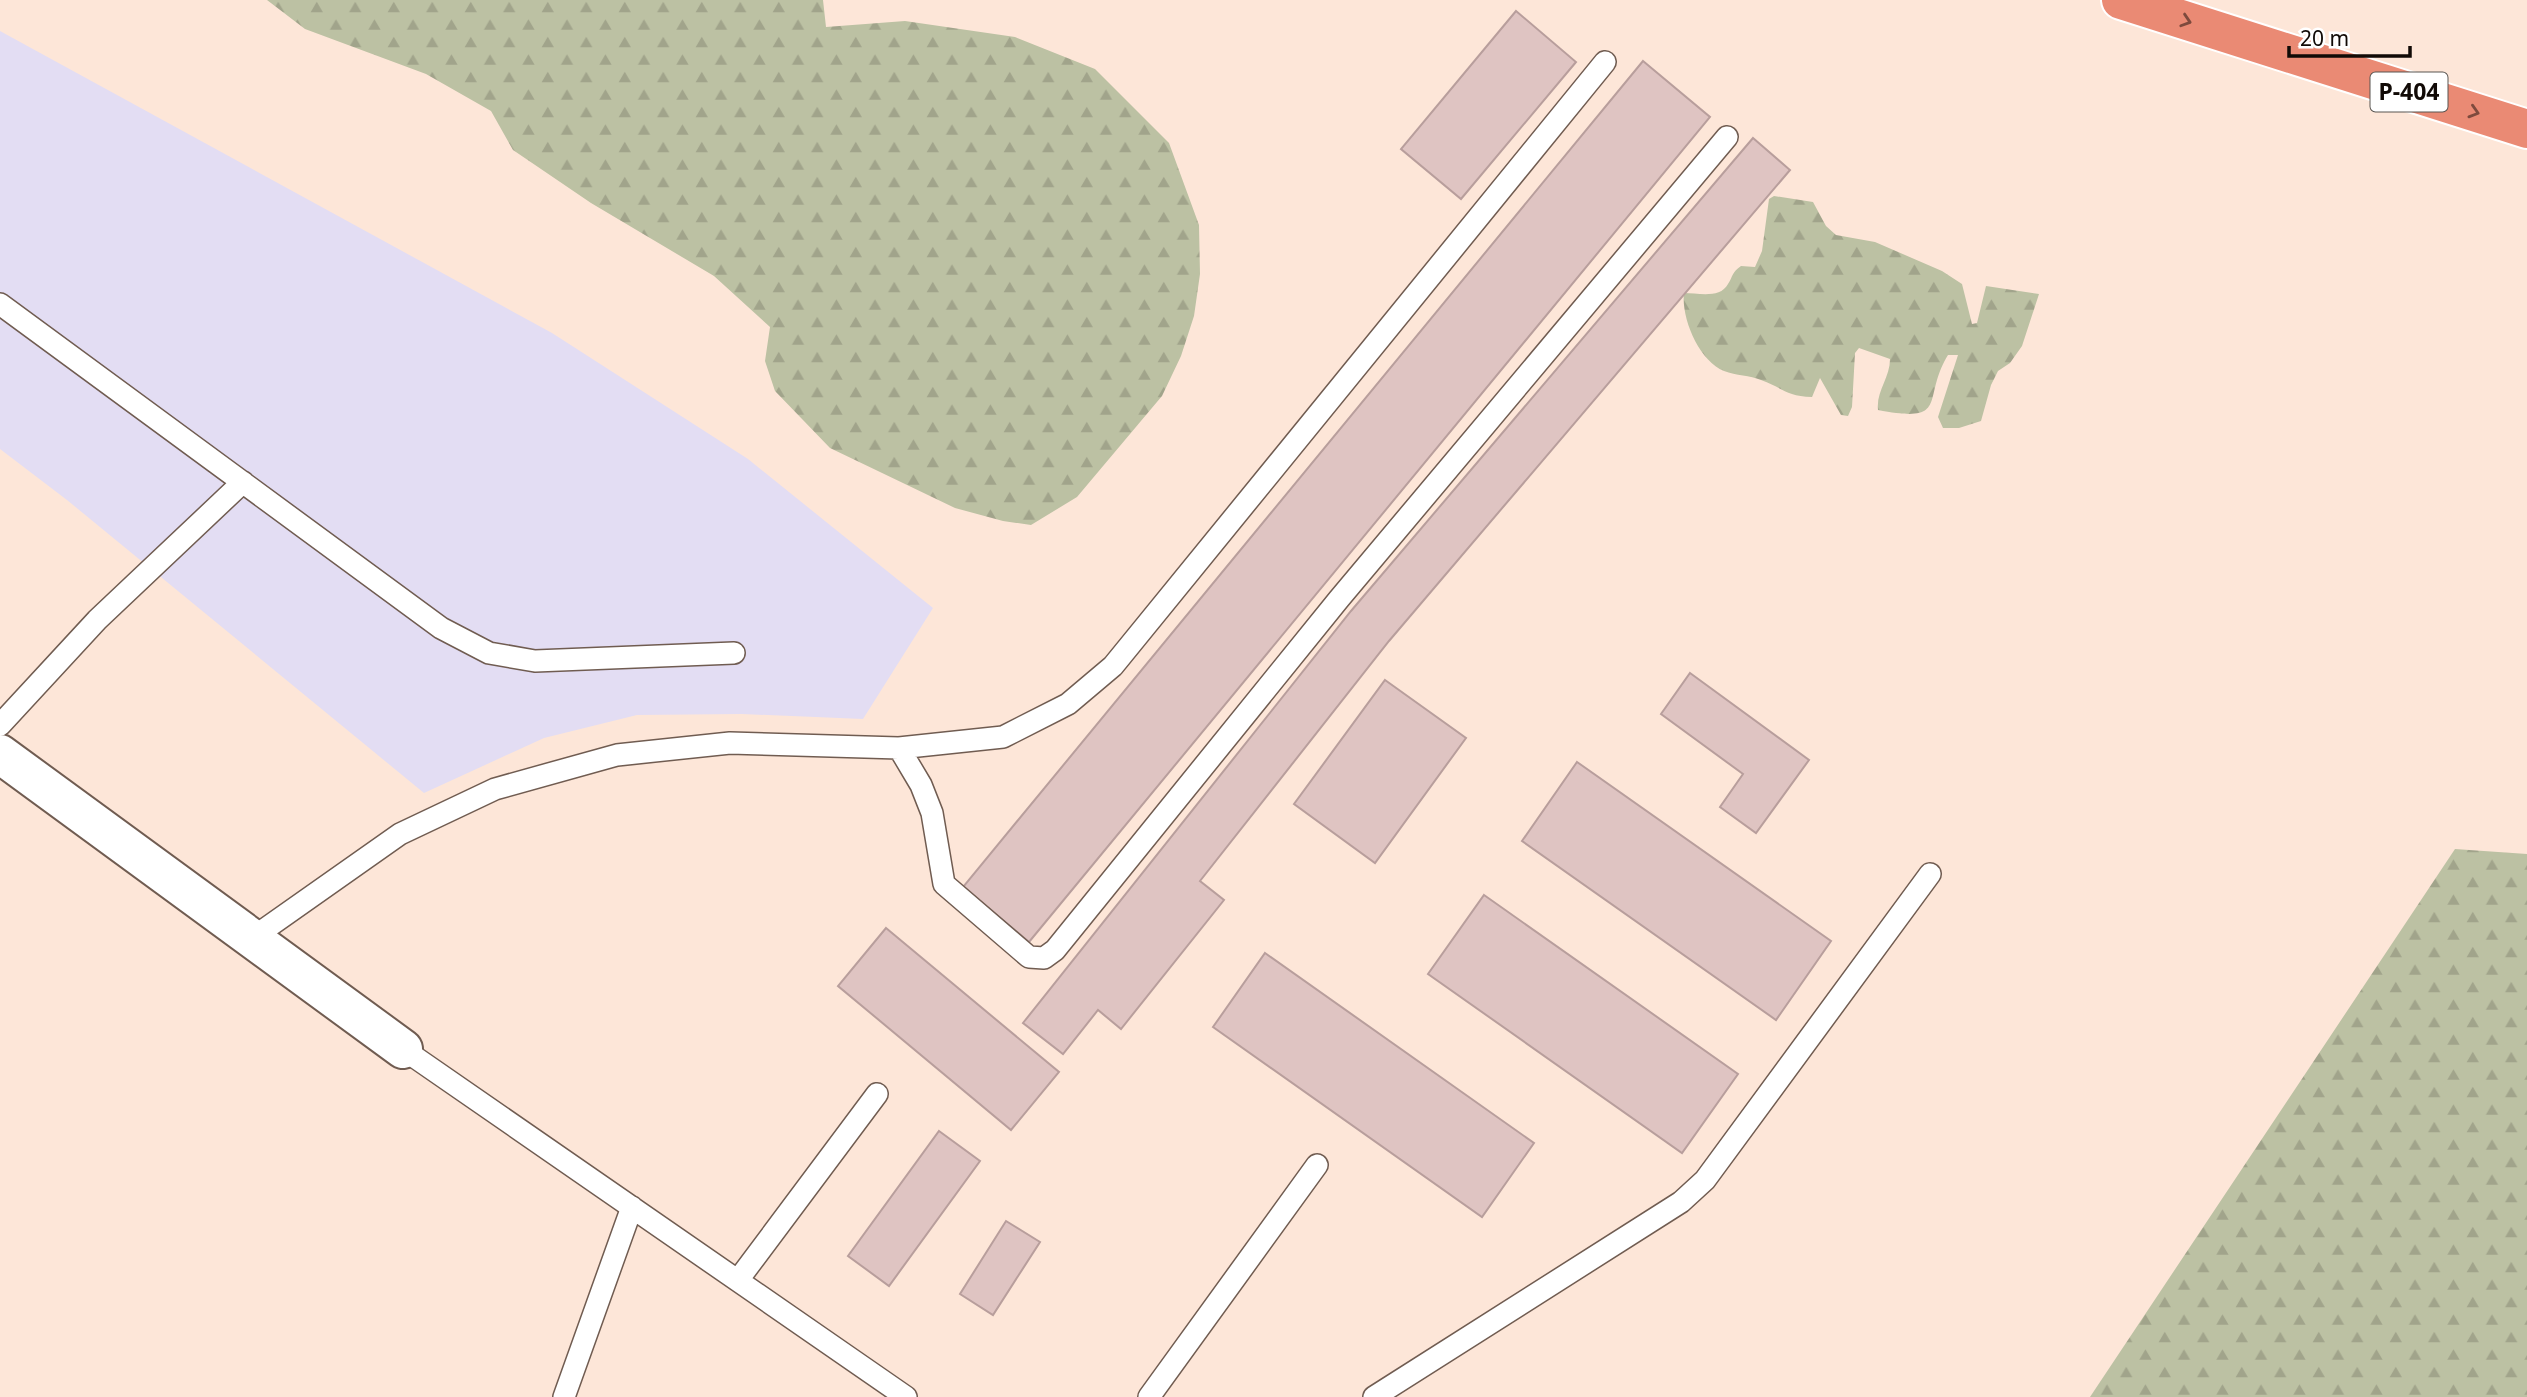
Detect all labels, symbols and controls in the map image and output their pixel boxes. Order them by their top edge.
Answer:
one-way arrow [2179,13,2191,27]
scale bar [2289,14,2410,58]
text: 20 m [2300,24,2349,52]
road number: Р-404 [2370,72,2448,111]
one-way arrow [2468,104,2480,119]

